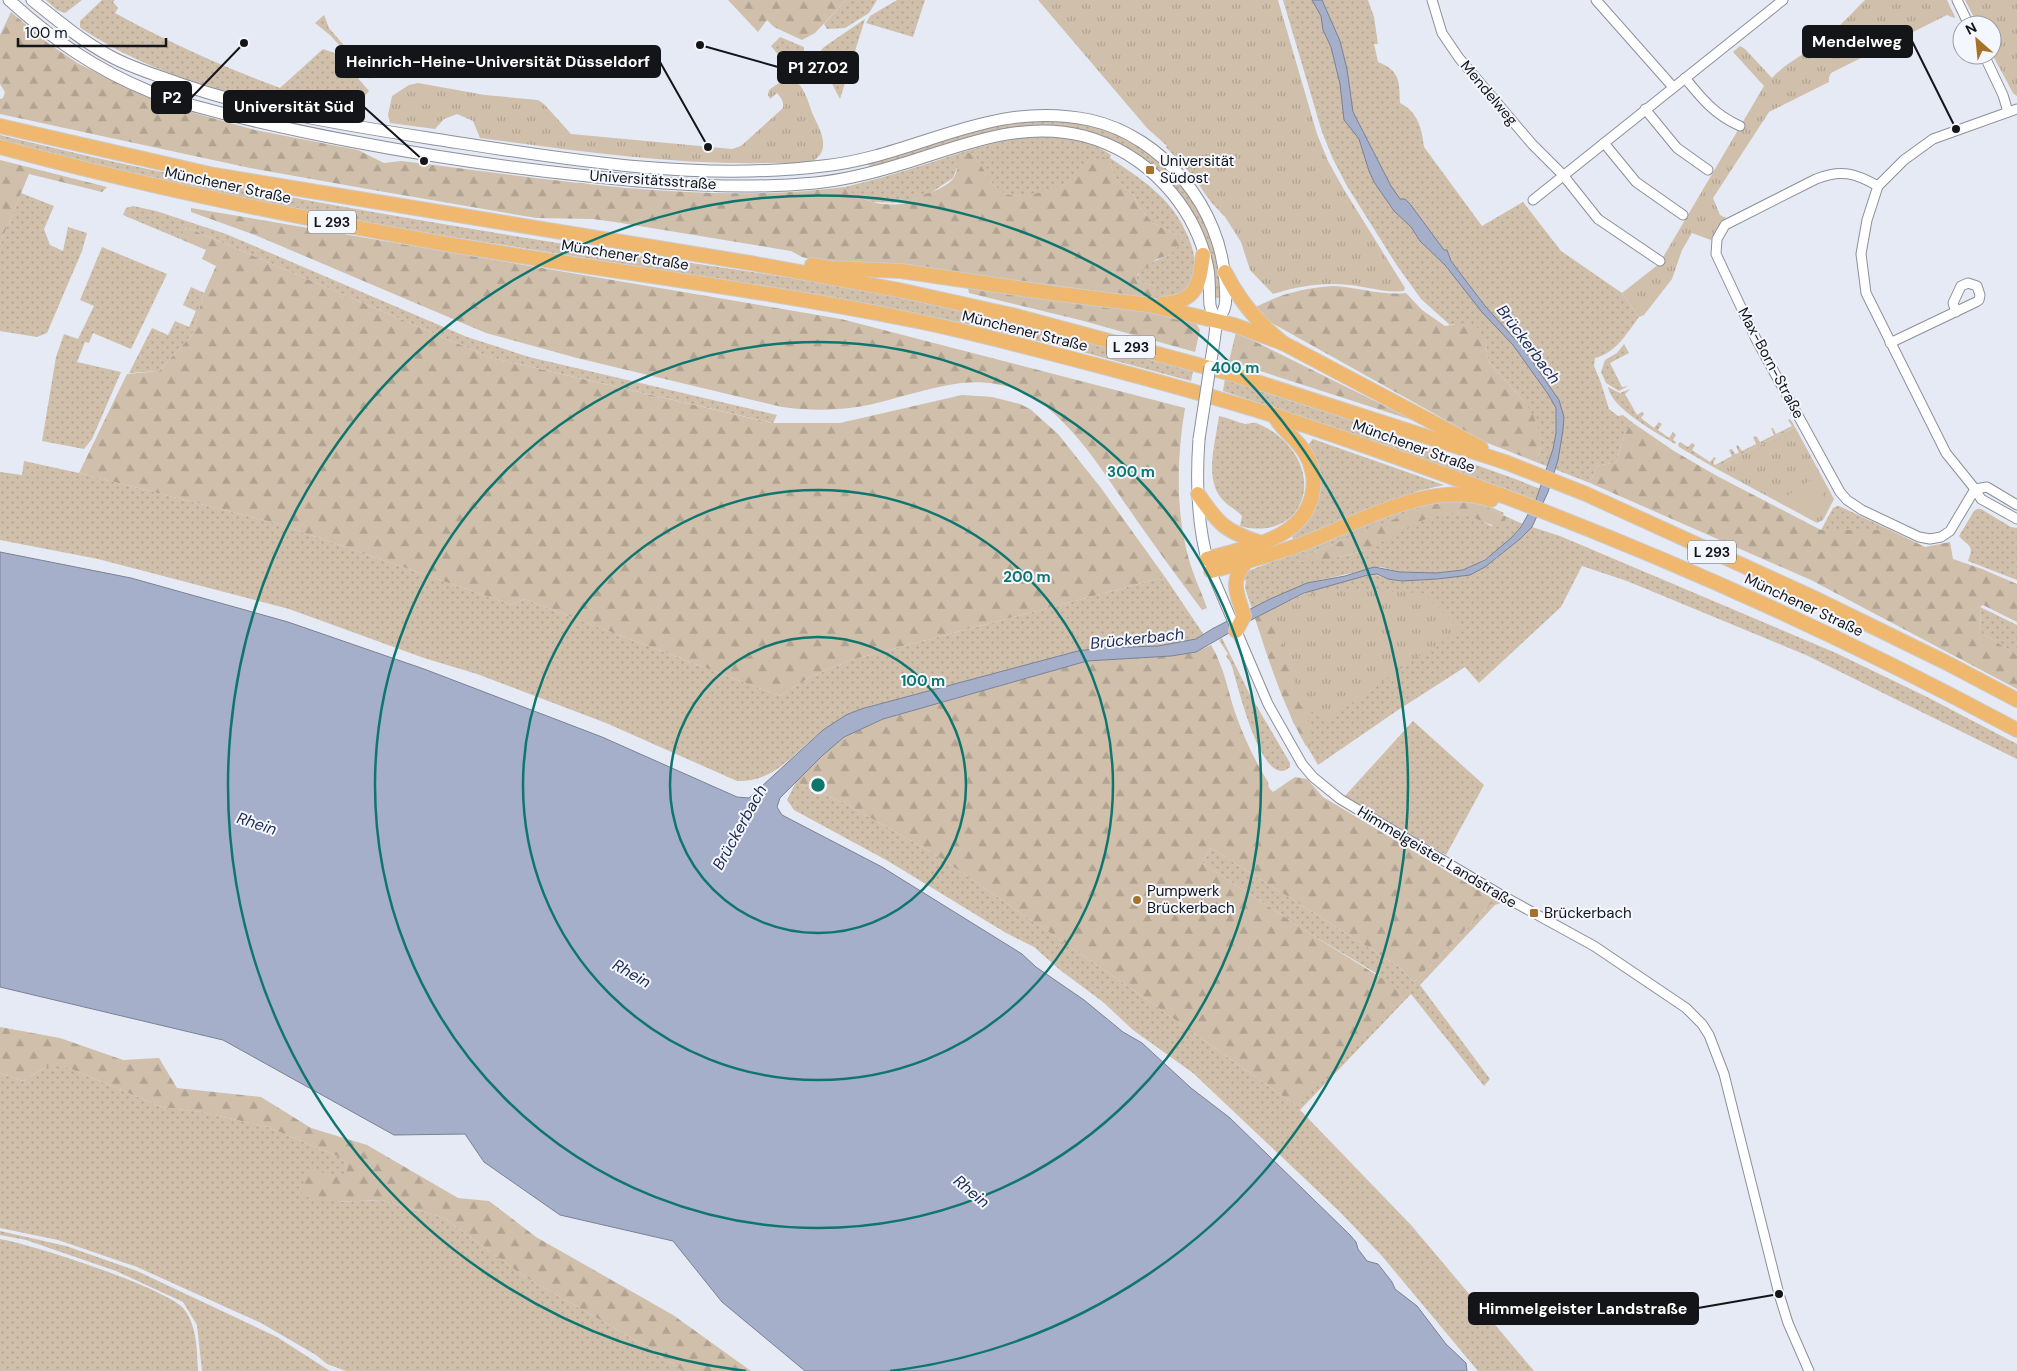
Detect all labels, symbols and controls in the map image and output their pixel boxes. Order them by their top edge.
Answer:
scale bar [18,15,165,47]
north arrow [1952,15,2002,65]
text: N [1962,18,1980,39]
text: 100 m [25,23,68,43]
callout: Mendelweg [1803,26,1912,57]
text: Mendelweg [1812,31,1902,52]
callout: Heinrich-Heine-Universität Düsseldorf [336,46,660,77]
text: Heinrich-Heine-Universität Düsseldorf [346,51,650,72]
callout: P1 27.02 [778,52,858,83]
street label: Mendelweg [1456,56,1522,130]
text: P1 27.02 [788,57,848,78]
callout: P2 [152,82,191,113]
text: P2 [162,87,182,108]
callout: Universität Süd [224,91,364,122]
text: Universität Süd [234,96,354,117]
place label: Universität Südost [1160,151,1235,188]
street label: Münchener Straße [163,162,293,208]
marker: Universität Südost [1144,164,1156,176]
street label: Universitätsstraße [589,166,717,194]
road number: L 293 [308,210,356,233]
street label: Münchener Straße [560,235,690,275]
water label: Brückerbach [1492,300,1565,388]
street label: Max-Born-Straße [1733,304,1809,422]
street label: Münchener Straße [960,306,1090,356]
road number: L 293 [1107,336,1155,358]
text: 400 m [1211,358,1259,378]
street label: Münchener Straße [1350,415,1478,477]
text: 300 m [1107,462,1155,482]
road number: L 293 [1688,540,1736,564]
text: 200 m [1003,567,1051,587]
street label: Münchener Straße [1741,569,1867,641]
water label: Brückerbach [1089,623,1185,654]
text: 100 m [901,671,945,691]
centre of rings [809,776,827,794]
water label: Brückerbach [707,781,771,873]
street label: Himmelgeister Landstraße [1354,801,1520,913]
water label: Rhein [234,807,280,840]
place label: Pumpwerk Brückerbach [1147,881,1235,918]
marker: Pumpwerk Brückerbach [1131,894,1143,906]
place label: Brückerbach [1544,903,1632,923]
marker: Brückerbach [1528,907,1540,919]
water label: Rhein [609,954,655,993]
water label: Rhein [949,1170,994,1213]
callout: Himmelgeister Landstraße [1469,1293,1698,1324]
text: Himmelgeister Landstraße [1479,1298,1687,1319]

